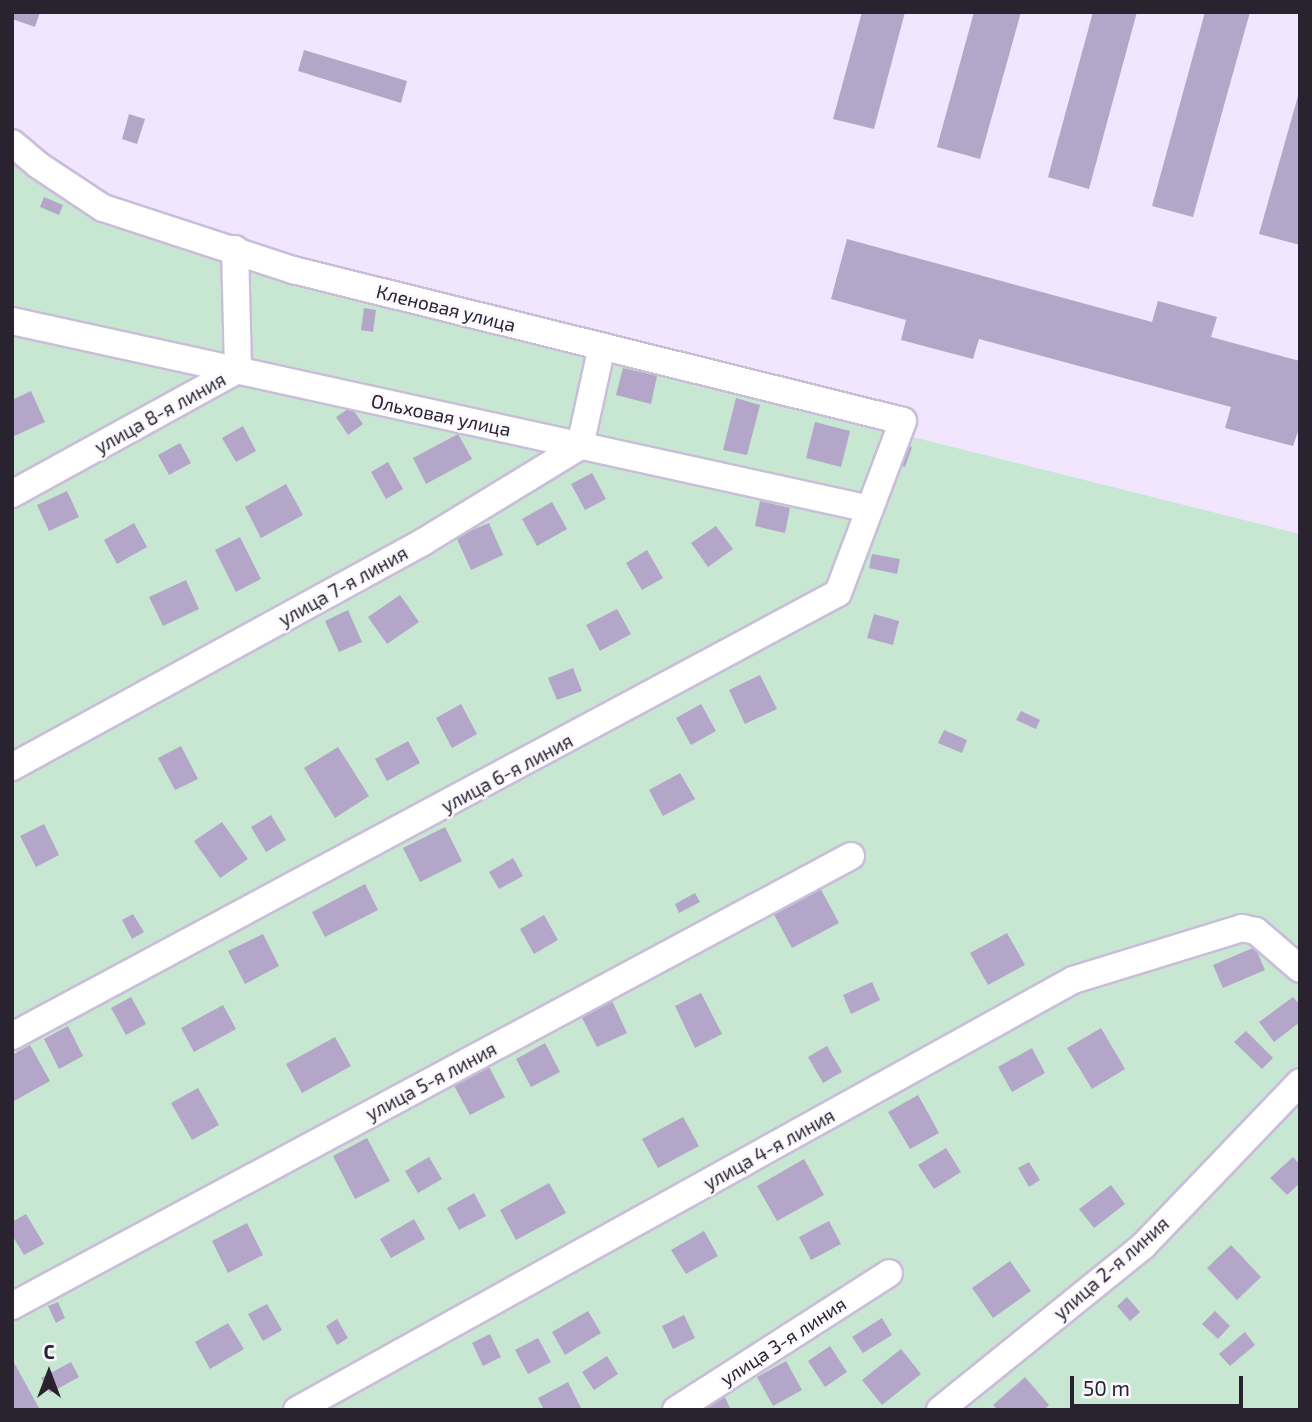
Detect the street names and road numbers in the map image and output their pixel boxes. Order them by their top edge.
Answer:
street label: Кленовая улица [374,280,518,336]
street label: улица 8-я линия [91,368,229,458]
street label: Ольховая улица [369,389,513,441]
street label: улица 7-я линия [274,541,412,631]
street label: улица 6-я линия [437,729,577,817]
street label: улица 5-я линия [362,1037,500,1125]
street label: улица 4-я линия [699,1104,839,1194]
street label: улица 2-я линия [1049,1212,1173,1324]
street label: улица 3-я линия [716,1292,850,1390]

